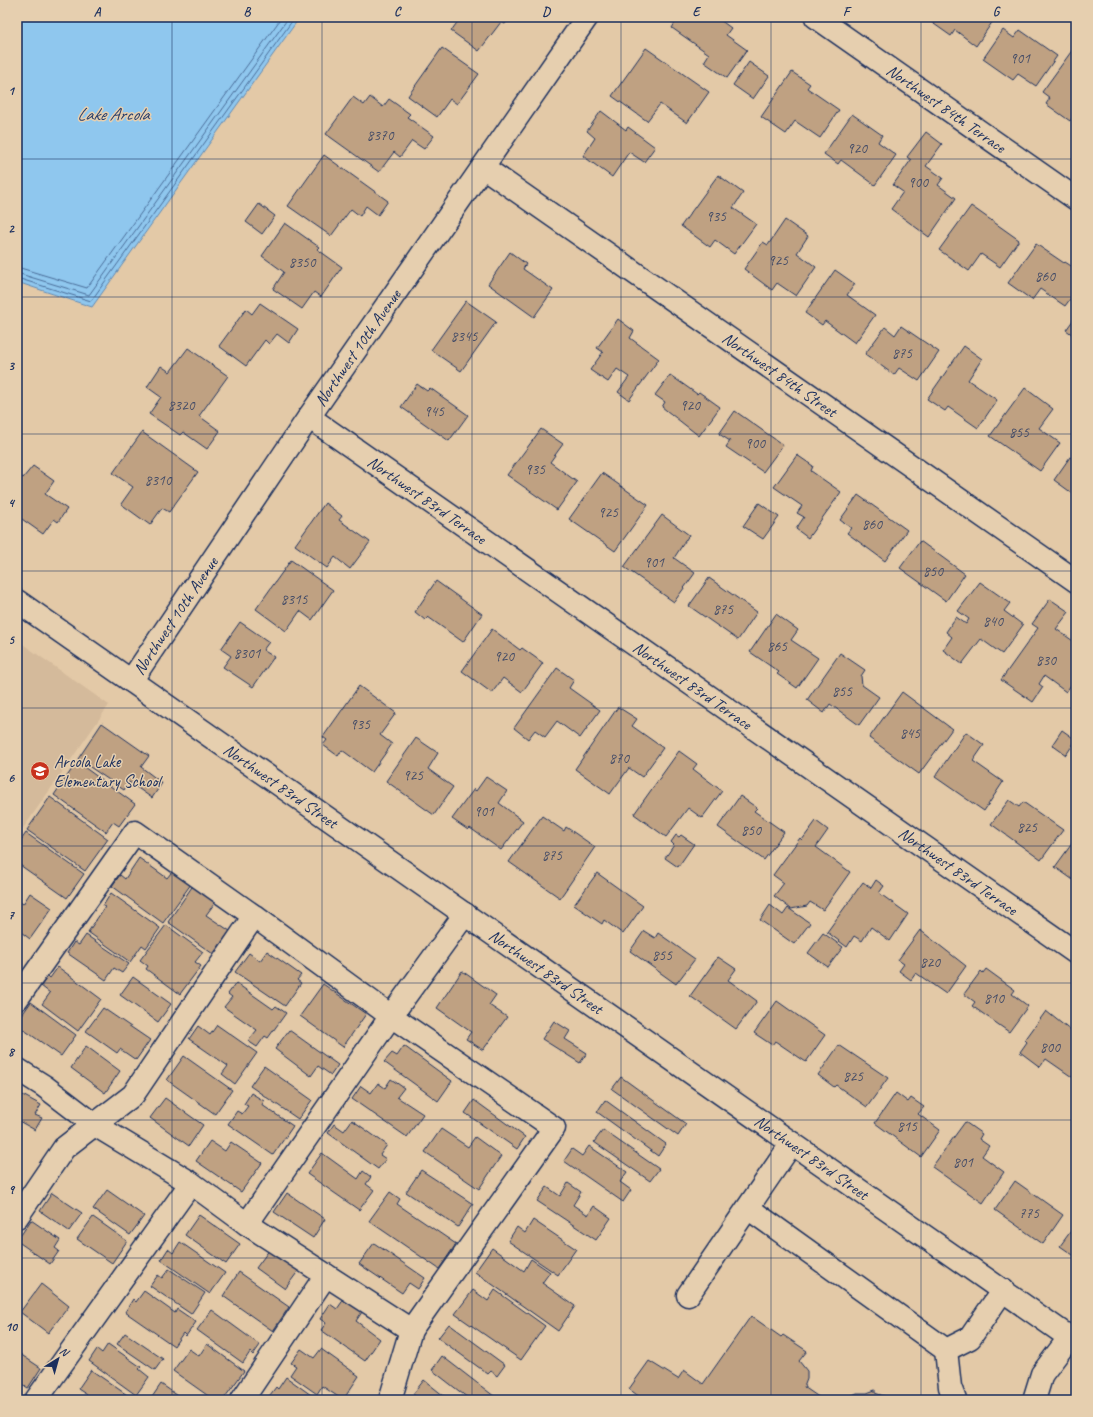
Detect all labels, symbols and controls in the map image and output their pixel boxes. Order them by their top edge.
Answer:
text: A [94,4,102,20]
text: B [244,4,252,20]
text: C [394,4,402,20]
text: D [542,4,551,20]
text: E [693,4,702,20]
text: F [843,4,852,20]
text: G [993,4,1001,20]
house number: 901 [1010,49,1031,68]
street label: Northwest 84th Terrace [883,59,1011,158]
text: 1 [8,83,16,99]
water label: Lake Arcola [77,103,151,125]
house number: 8370 [366,126,395,145]
house number: 920 [847,139,868,158]
house number: 900 [908,173,929,192]
house number: 935 [706,207,727,226]
text: 2 [8,221,15,237]
house number: 925 [768,251,789,270]
house number: 8350 [288,253,317,272]
house number: 860 [1035,267,1056,286]
street label: Northwest 10th Avenue [309,284,406,410]
house number: 8345 [450,327,479,346]
street label: Northwest 84th Street [718,327,843,423]
house number: 875 [892,344,913,363]
text: 3 [8,358,15,374]
house number: 8320 [167,396,196,415]
house number: 920 [680,396,701,415]
house number: 945 [424,402,445,421]
house number: 855 [1009,423,1030,442]
house number: 900 [745,434,766,453]
street label: Northwest 83rd Terrace [364,451,492,549]
house number: 935 [525,460,546,479]
house number: 8310 [144,471,173,490]
text: 4 [8,495,16,511]
house number: 925 [598,503,619,522]
house number: 860 [862,515,883,534]
street label: Northwest 10th Avenue [128,551,223,678]
house number: 901 [644,553,665,572]
house number: 850 [923,562,944,581]
house number: 8315 [280,590,309,609]
house number: 875 [713,600,734,619]
house number: 840 [983,612,1004,631]
text: 5 [8,632,15,648]
street label: Northwest 83rd Terrace [629,636,757,735]
house number: 865 [767,637,788,656]
house number: 8301 [233,644,262,663]
house number: 920 [494,647,515,666]
house number: 830 [1036,651,1057,670]
house number: 855 [832,682,853,701]
house number: 935 [350,715,371,734]
house number: 845 [900,724,921,743]
street label: Northwest 83rd Street [220,738,344,834]
house number: 870 [609,749,630,768]
place label: Arcola Lake Elementary School [54,751,163,792]
school or university icon: Arcola Lake Elementary School [29,760,51,782]
house number: 925 [403,766,424,785]
text: 6 [8,770,15,786]
house number: 901 [474,802,495,821]
house number: 825 [1017,818,1038,837]
house number: 850 [741,821,762,840]
street label: Northwest 83rd Terrace [895,822,1023,920]
house number: 875 [542,846,563,865]
text: 7 [8,907,15,923]
street label: Northwest 83rd Street [485,924,609,1020]
house number: 855 [652,946,673,965]
house number: 820 [920,953,941,972]
house number: 810 [984,989,1005,1008]
house number: 800 [1040,1038,1061,1057]
text: 8 [8,1044,16,1060]
house number: 825 [843,1067,864,1086]
street label: Northwest 83rd Street [751,1110,875,1206]
house number: 815 [897,1117,918,1136]
house number: 801 [953,1153,974,1172]
text: 9 [8,1182,15,1198]
house number: 775 [1019,1204,1040,1223]
text: 10 [5,1319,18,1335]
north arrow [38,1339,78,1379]
text: N [57,1343,73,1360]

